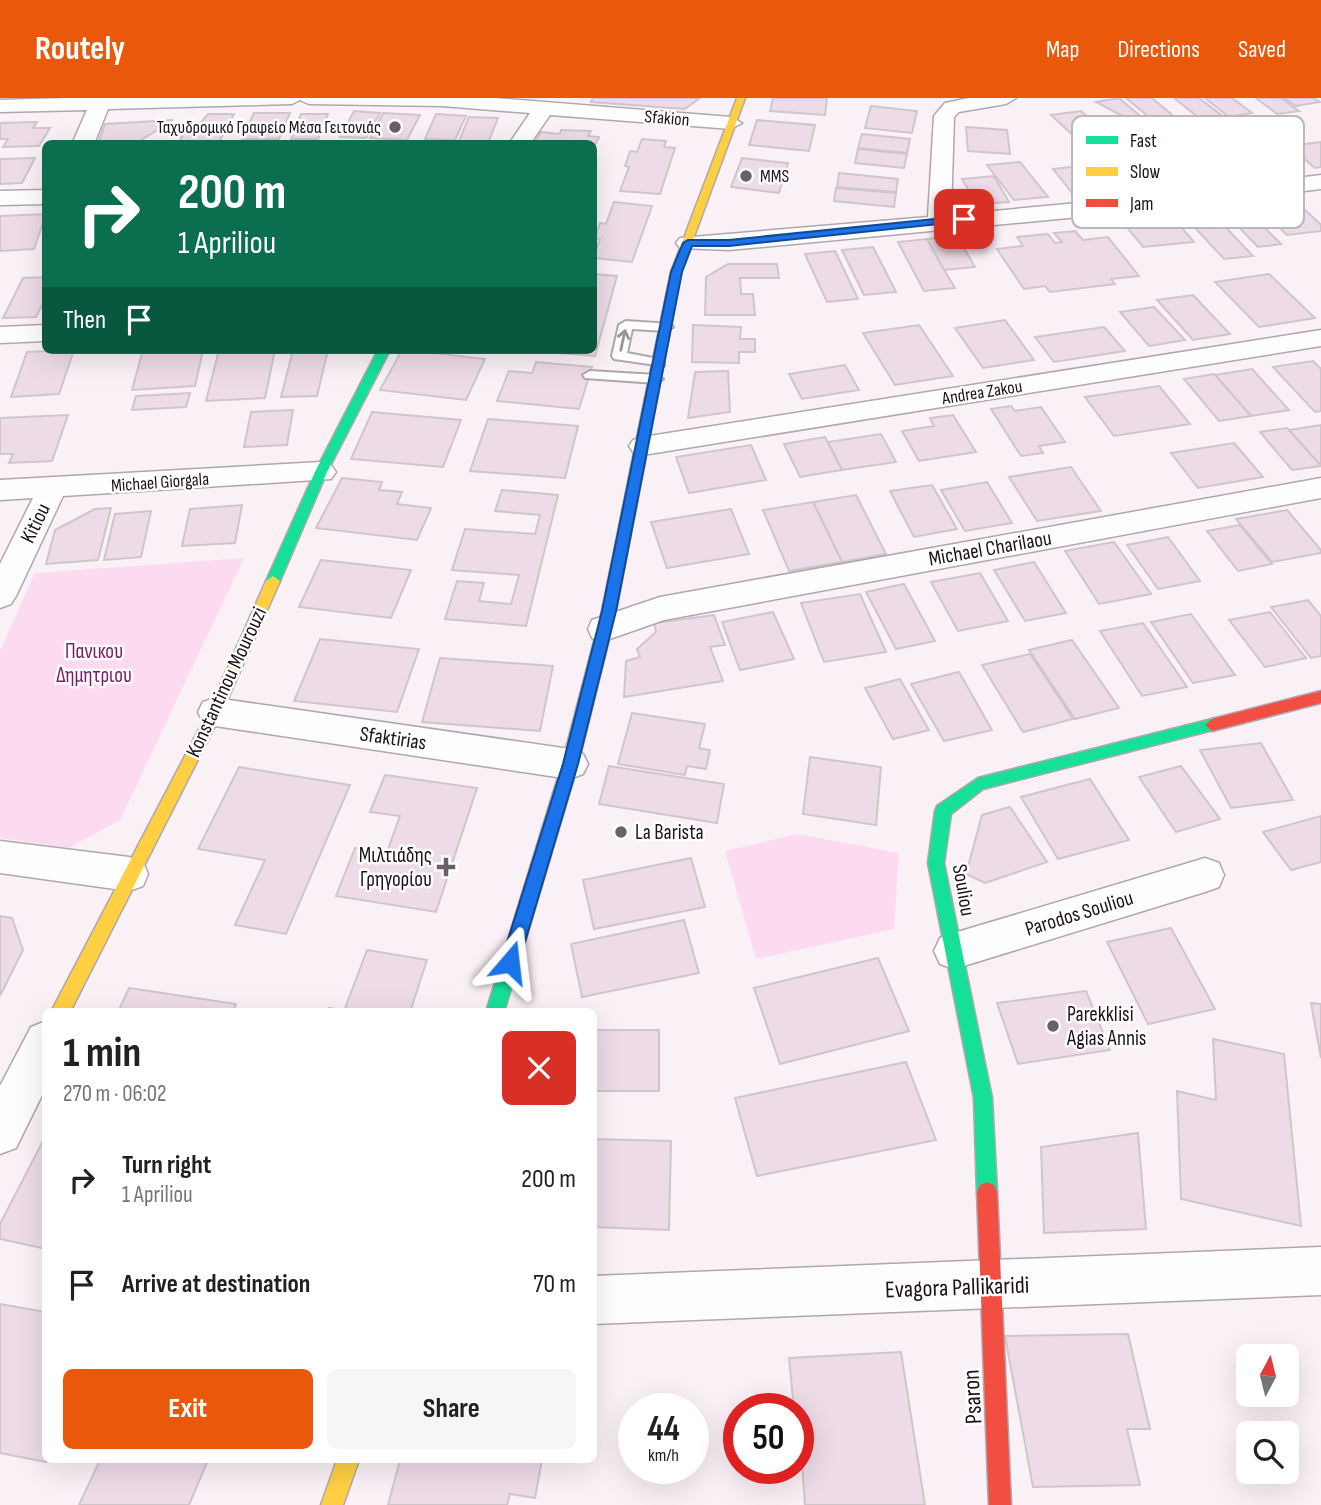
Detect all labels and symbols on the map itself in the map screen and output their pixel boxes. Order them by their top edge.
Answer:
street label: Sfakion [644,106,690,131]
legend [1072,116,1304,228]
place label: Ταχυδρομικό Γραφείο Μέσα Γειτονιάς [157,117,381,138]
marker: Ταχυδρομικό Γραφείο Μέσα Γειτονιάς [387,119,403,135]
text: Fast [1130,130,1157,153]
text: Slow [1130,161,1160,184]
place label: MMS [760,166,789,187]
marker: MMS [738,168,754,184]
pin [934,189,994,249]
text: Jam [1129,193,1153,216]
one-way arrow [617,330,630,352]
street label: Andrea Zakou [939,376,1024,409]
street label: Michael Giorgala [110,469,210,496]
street label: Kitiou [15,499,56,547]
street label: Michael Charilaou [927,525,1053,572]
street label: Konstantinou Mourouzi [181,603,272,761]
park label: Πανικου Δημητριου [56,639,132,688]
street label: Sfaktirias [358,721,428,756]
place label: La Barista [635,820,704,845]
marker: La Barista [613,824,629,840]
place label: Μιλτιάδης Γρηγορίου [359,843,432,892]
marker: Μιλτιάδης Γρηγορίου [438,859,454,875]
street label: Souliou [947,862,980,918]
street label: Parodos Souliou [1022,885,1136,942]
position arrow [473,925,547,999]
place label: Parekklisi Agias Annis [1066,1002,1146,1051]
marker: Parekklisi Agias Annis [1045,1018,1061,1034]
street label: Evagora Pallikaridi [884,1270,1030,1305]
north arrow [1236,1344,1298,1407]
street label: Psaron [957,1369,988,1425]
speed limit sign: 50 [723,1393,814,1484]

